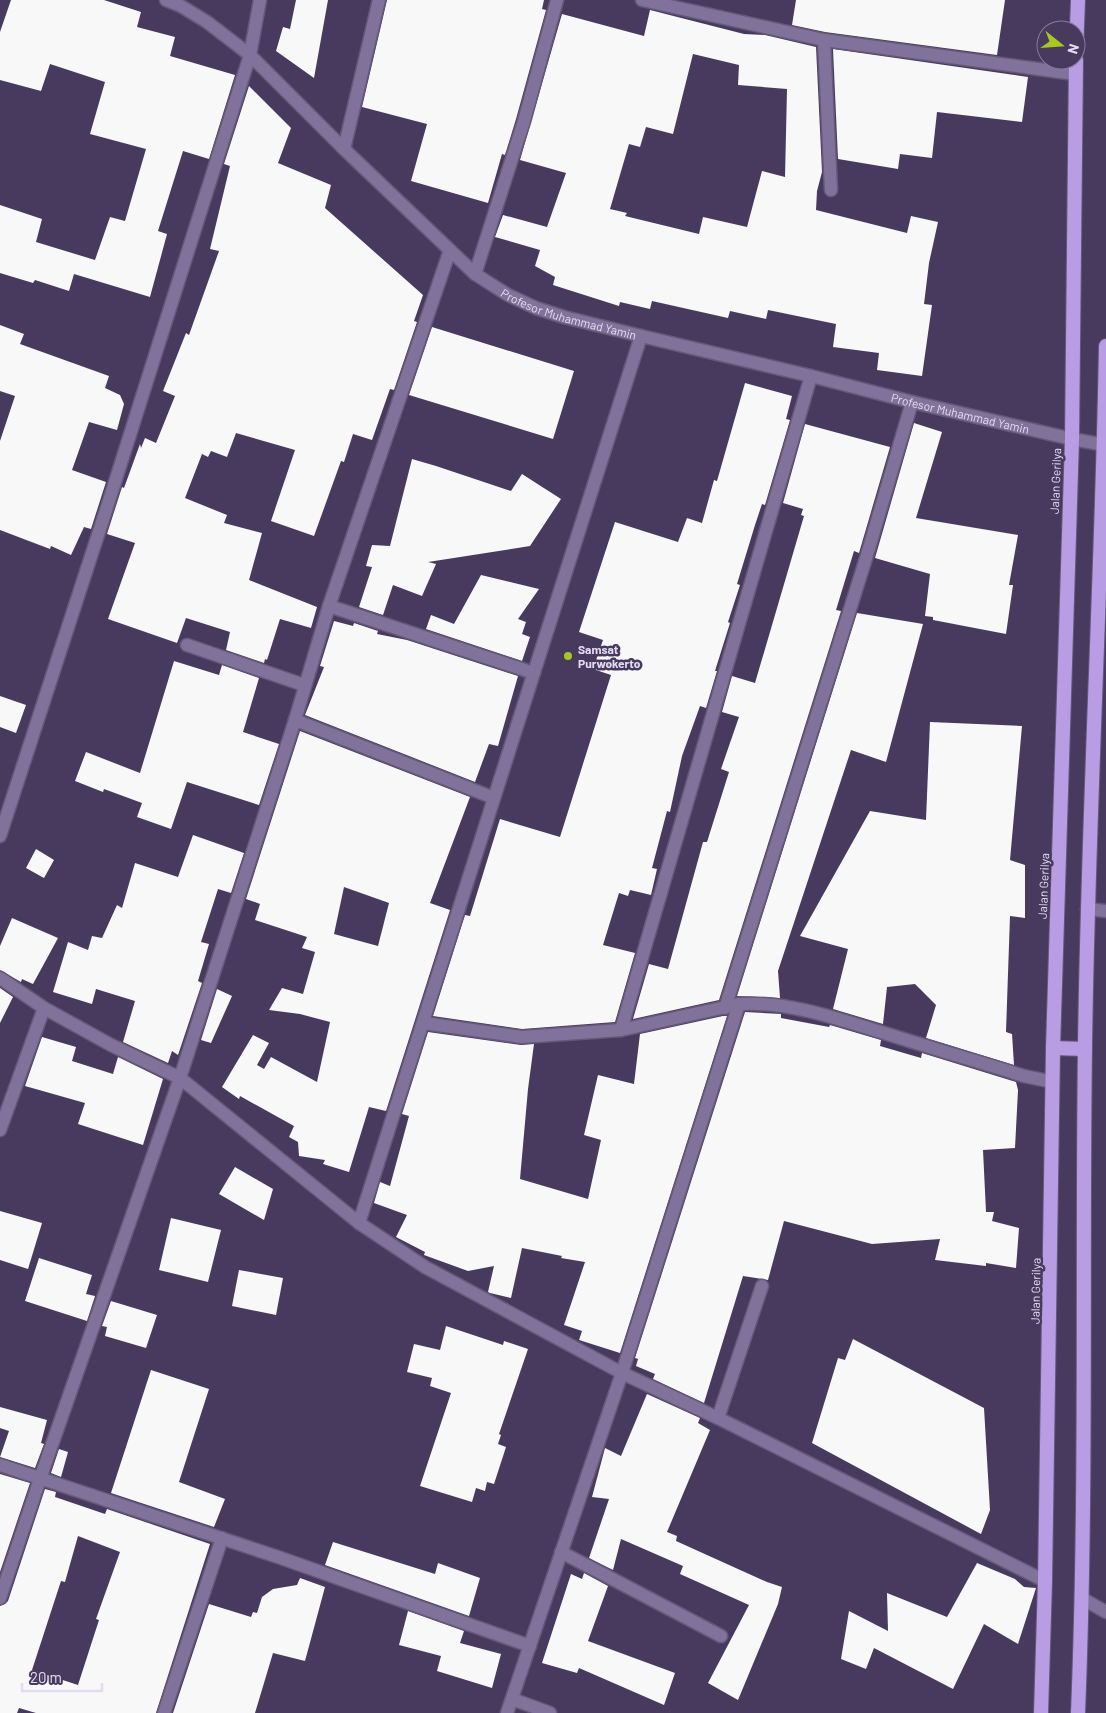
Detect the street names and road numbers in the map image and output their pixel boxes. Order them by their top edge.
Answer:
street label: Profesor Muhammad Yamin [499,285,638,342]
street label: Profesor Muhammad Yamin [890,390,1031,436]
street label: Jalan Gerilya [1047,448,1063,514]
street label: Jalan Gerilya [1035,853,1051,919]
street label: Jalan Gerilya [1027,1258,1043,1324]

